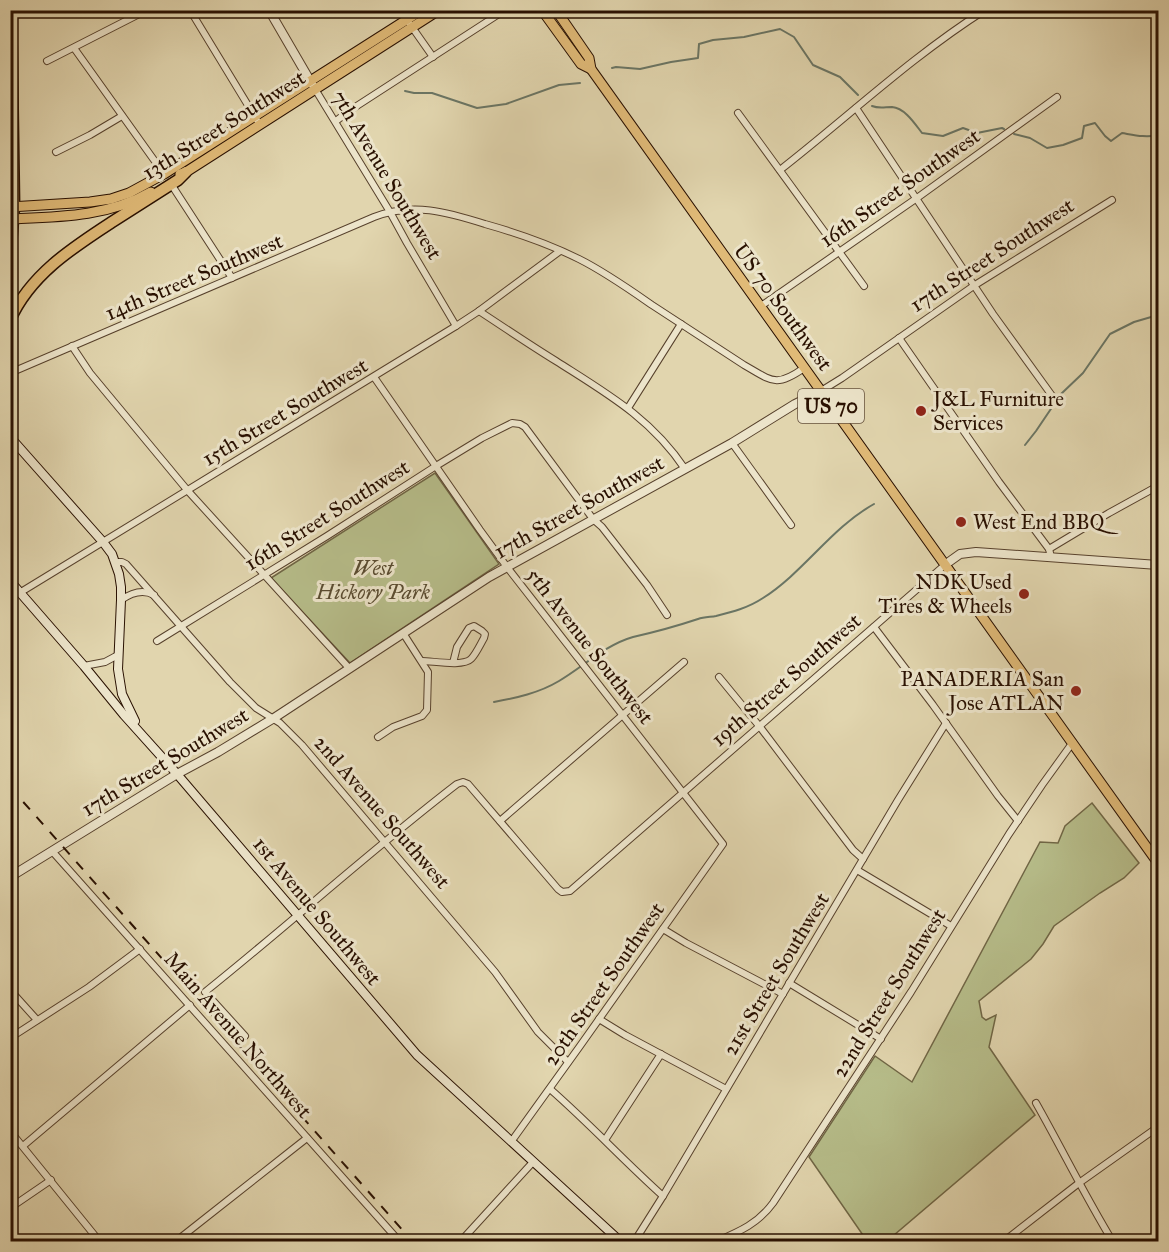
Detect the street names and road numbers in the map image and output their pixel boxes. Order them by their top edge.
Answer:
street label: 13th Street Southwest [138,64,311,186]
street label: 7th Avenue Southwest [326,86,448,265]
street label: 16th Street Southwest [815,123,986,253]
street label: 17th Street Southwest [905,192,1079,318]
street label: 14th Street Southwest [101,228,287,326]
street label: US 70 Southwest [728,238,838,376]
street label: 15th Street Southwest [198,352,373,472]
road number: US 70 [798,389,864,423]
street label: 17th Street Southwest [490,449,669,564]
street label: 16th Street Southwest [240,453,415,576]
street label: 5th Avenue Southwest [521,563,659,730]
street label: 19th Street Southwest [706,607,867,752]
street label: 17th Street Southwest [77,702,254,822]
street label: 2nd Avenue Southwest [308,730,456,894]
street label: 1st Avenue Southwest [247,831,387,991]
street label: 21st Street Southwest [717,887,835,1060]
street label: 20th Street Southwest [538,897,670,1071]
street label: 22nd Street Southwest [827,903,952,1082]
street label: Main Avenue Northwest [159,946,318,1124]

